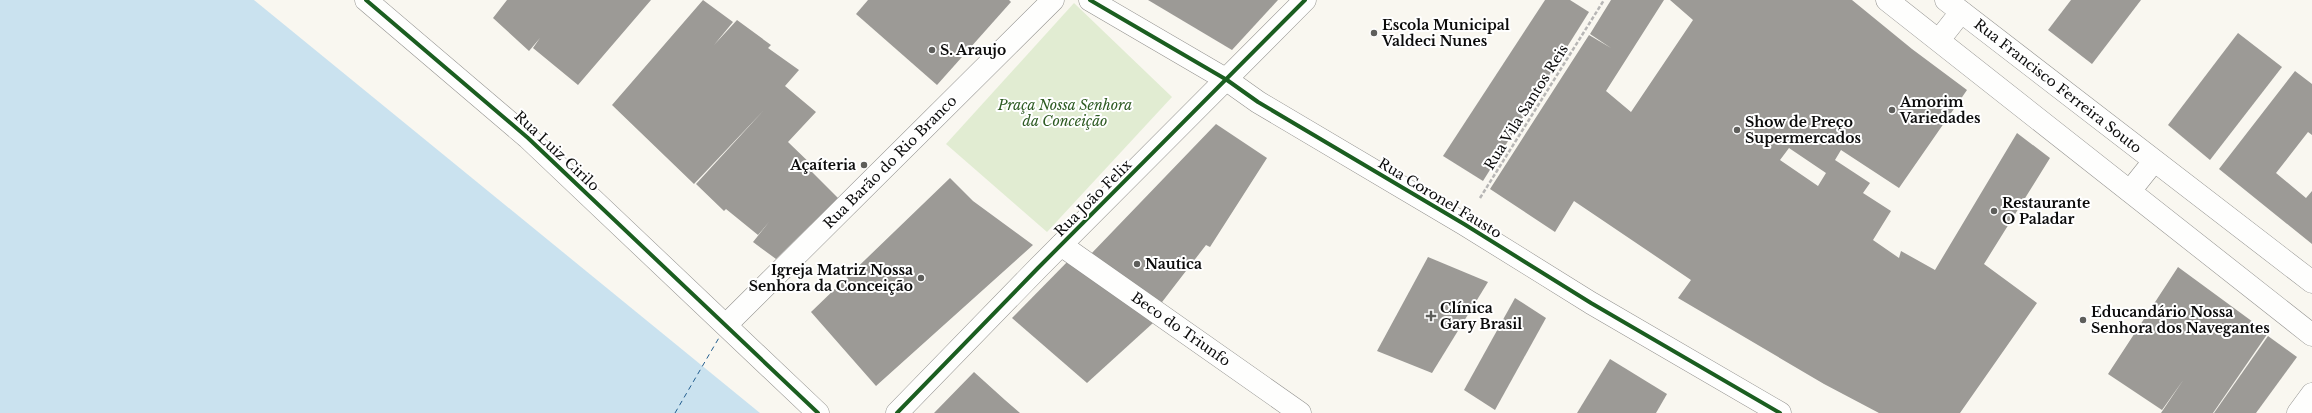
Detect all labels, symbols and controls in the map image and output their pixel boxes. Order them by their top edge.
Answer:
street label: Rua Francisco Ferreira Souto [1971,15,2145,157]
place label: Escola Municipal Valdeci Nunes [1381,16,1510,50]
marker: Escola Municipal Valdeci Nunes [1369,28,1379,38]
place label: S. Araujo [940,41,1006,59]
street label: Rua Vila Santos Reis [1480,41,1572,173]
marker: S. Araujo [927,45,937,55]
street label: Rua Barão do Rio Branco [820,92,960,232]
place label: Amorim Variedades [1899,93,1981,127]
park label: Praça Nossa Senhora da Conceição [997,96,1132,130]
marker: Amorim Variedades [1887,105,1897,115]
street label: Rua Luiz Cirilo [511,107,603,195]
place label: Show de Preço Supermercados [1745,113,1862,147]
marker: Show de Preço Supermercados [1732,125,1742,135]
street label: Rua Coronel Fausto [1375,154,1505,242]
street label: Rua João Felix [1051,155,1136,240]
place label: Açaíteria [789,156,856,174]
marker: Açaíteria [859,160,869,170]
place label: Restaurante O Paladar [2002,194,2090,228]
marker: Restaurante O Paladar [1989,206,1999,216]
place label: Nautica [1145,255,1202,273]
marker: Nautica [1132,259,1142,269]
place label: Igreja Matriz Nossa Senhora da Conceição [749,261,913,295]
marker: Igreja Matriz Nossa Senhora da Conceição [916,273,926,283]
street label: Beco do Triunfo [1128,288,1234,370]
place label: Clínica Gary Brasil [1440,299,1522,333]
place label: Educandário Nossa Senhora dos Navegantes [2091,303,2270,337]
marker: Clínica Gary Brasil [1425,310,1437,322]
marker: Educandário Nossa Senhora dos Navegantes [2078,315,2088,325]

